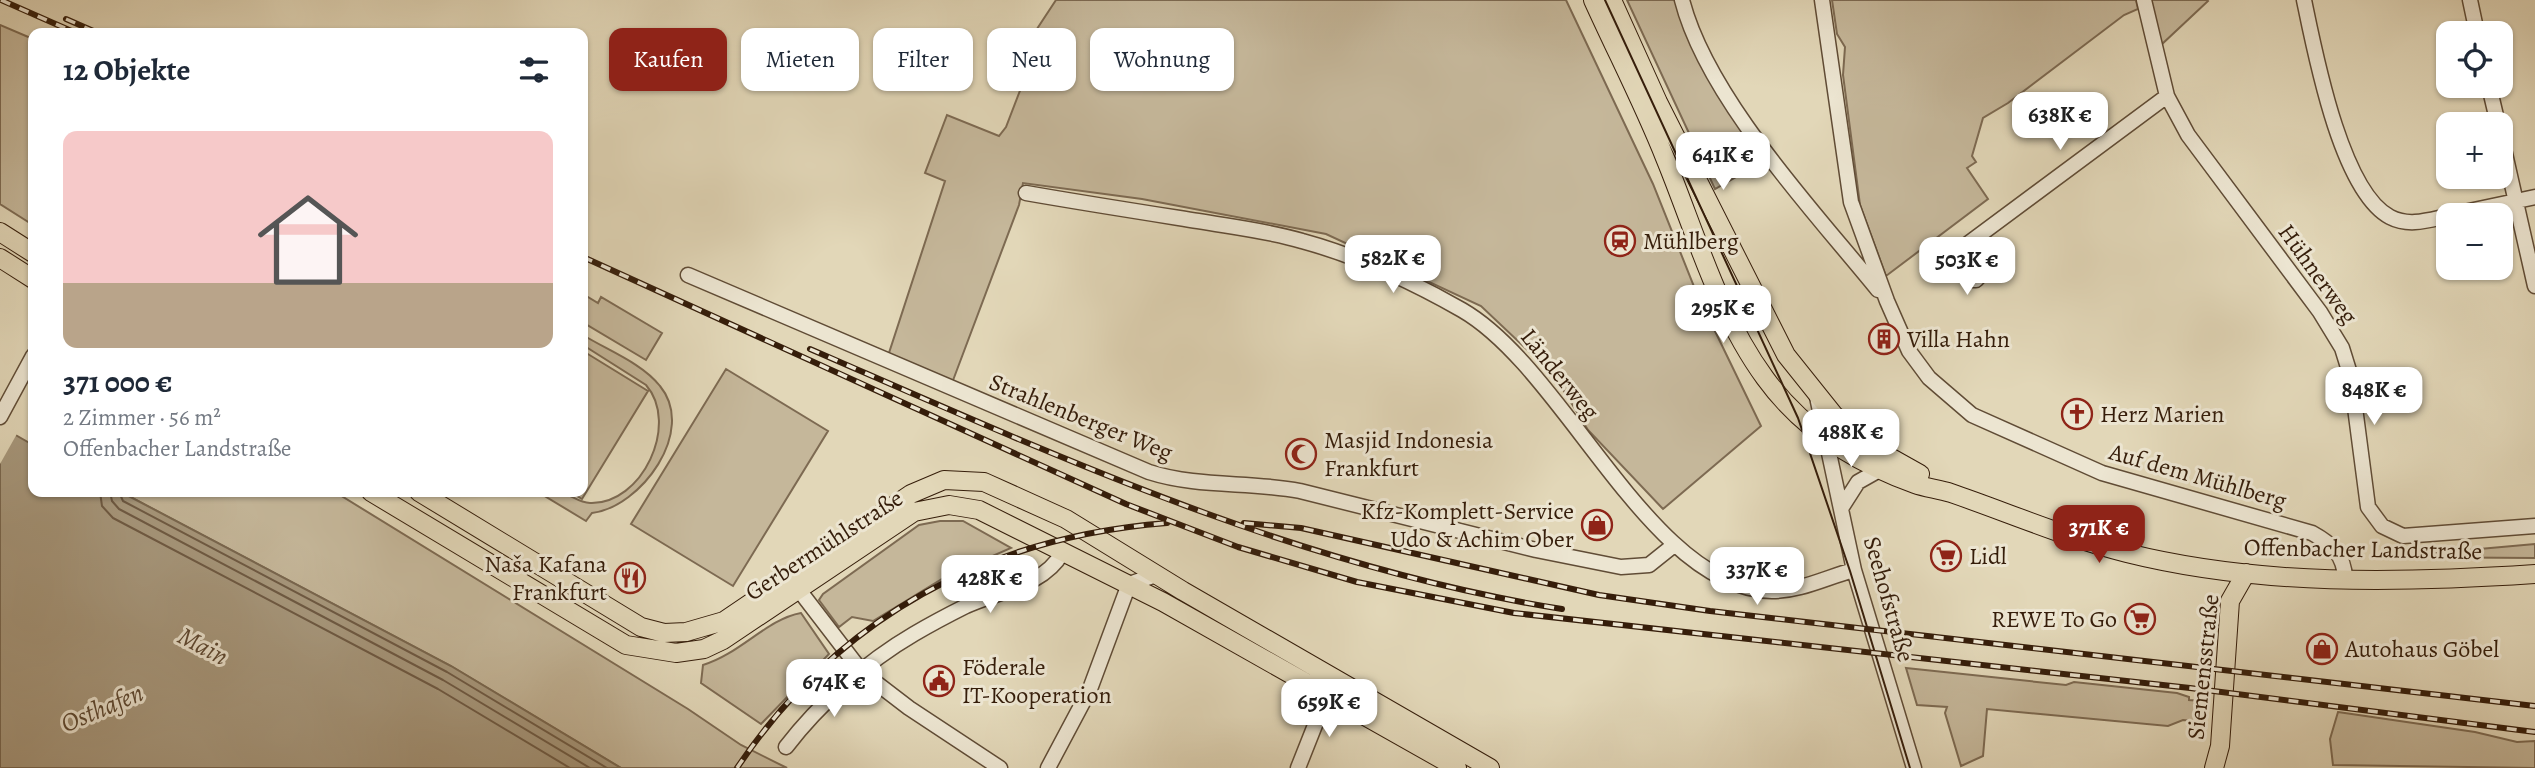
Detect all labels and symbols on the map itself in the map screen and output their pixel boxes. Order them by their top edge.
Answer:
pin: 638K € [2003,92,2117,152]
pin: 641K € [1666,132,1780,192]
street label: Hühnerweg [2271,217,2365,331]
station icon: Mühlberg [1603,224,1637,258]
place label: Mühlberg [1643,225,1739,257]
pin: 582K € [1336,236,1450,295]
pin: 503K € [1910,238,2024,297]
pin: 295K € [1666,286,1780,345]
street label: Länderweg [1513,322,1607,426]
building icon: Villa Hahn [1867,322,1901,356]
place label: Villa Hahn [1906,323,2010,355]
street label: Strahlenberger Weg [984,366,1178,468]
pin: 848K € [2317,368,2431,427]
church icon: Herz Marien [2060,397,2094,431]
place label: Herz Marien [2100,398,2225,430]
pin: 488K € [1794,410,1908,469]
place label: Masjid Indonesia Frankfurt [1324,424,1494,484]
street label: Auf dem Mühlberg [2105,435,2290,517]
mosque icon: Masjid Indonesia Frankfurt [1284,437,1318,471]
street label: Gerbermühlstraße [739,482,909,608]
place label: Kfz-Komplett-Service Udo & Achim Ober [1360,495,1574,555]
pin: 371K € [2042,505,2156,565]
shop icon: Kfz-Komplett-Service Udo & Achim Ober [1580,508,1614,542]
street label: Offenbacher Landstraße [2244,531,2482,567]
street label: Seehofstraße [1856,533,1922,665]
supermarket icon: Lidl [1929,539,1963,573]
place label: Lidl [1969,540,2007,572]
place label: Naša Kafana Frankfurt [484,548,608,608]
pin: 337K € [1700,548,1814,607]
pin: 428K € [933,556,1047,615]
restaurant icon: Naša Kafana Frankfurt [613,561,647,595]
street label: Siemensstraße [2179,593,2227,741]
supermarket icon: REWE To Go [2123,602,2157,636]
place label: REWE To Go [1991,603,2117,635]
water label: Main [172,618,234,674]
shop icon: Autohaus Göbel [2305,632,2339,666]
place label: Autohaus Göbel [2344,633,2499,665]
place label: Föderale IT-Kooperation [962,651,1112,711]
pin: 674K € [777,660,891,719]
public building icon: Föderale IT-Kooperation [922,664,956,698]
water label: Osthafen [55,675,149,741]
pin: 659K € [1272,680,1386,739]

